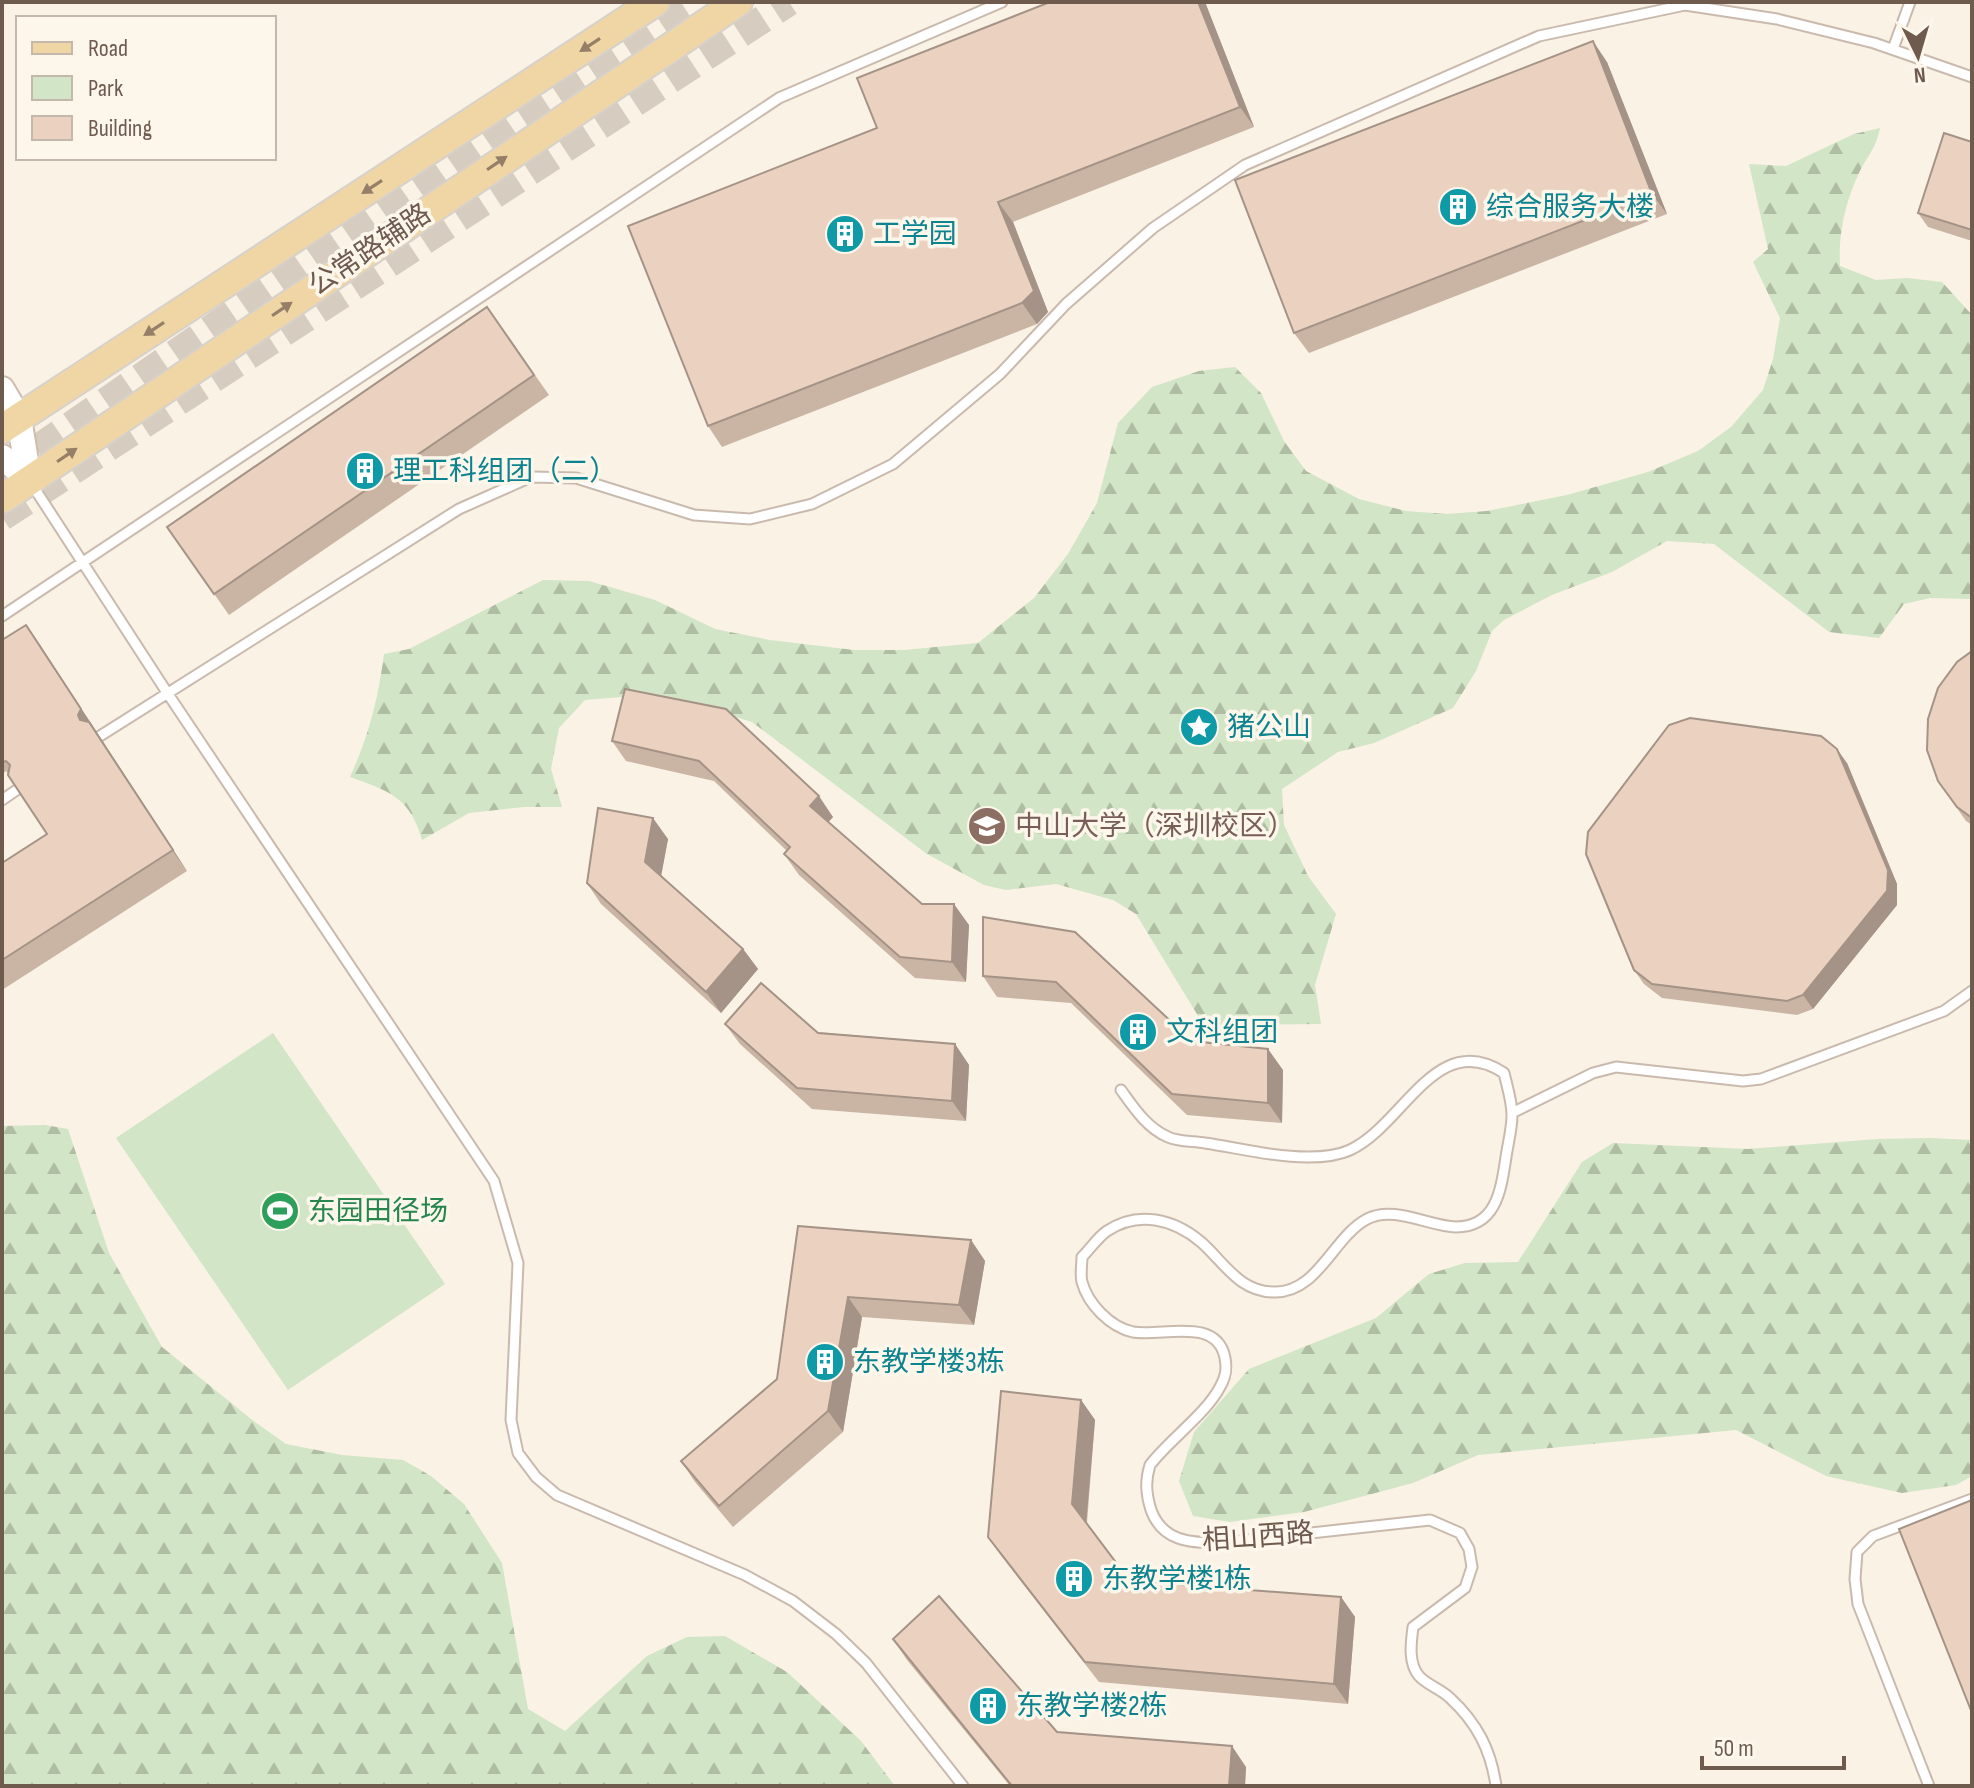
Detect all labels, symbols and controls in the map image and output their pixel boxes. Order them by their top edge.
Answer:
legend [16,16,276,160]
north arrow [1878,16,1958,96]
text: Road [88,34,128,63]
one-way arrow [579,37,601,51]
text: N [1913,60,1927,88]
text: Park [88,74,123,103]
text: Building [88,114,152,143]
one-way arrow [487,156,508,171]
one-way arrow [361,179,383,193]
building icon: 综合服务大楼 [1437,186,1479,228]
place label: 综合服务大楼 [1486,191,1654,224]
street label: 公常路辅路 [303,197,437,303]
building icon: 工学园 [824,213,866,255]
place label: 工学园 [873,218,957,251]
one-way arrow [271,302,292,317]
one-way arrow [144,321,165,336]
one-way arrow [56,448,77,463]
building icon: 理工科组团（二） [344,450,386,492]
place label: 理工科组团（二） [393,455,617,488]
place icon: 猪公山 [1178,706,1220,748]
place label: 猪公山 [1227,711,1311,744]
school or university icon: 中山大学（深圳校区） [966,805,1008,847]
place label: 中山大学（深圳校区） [1015,810,1295,843]
building icon: 文科组团 [1117,1011,1159,1053]
place label: 文科组团 [1166,1016,1278,1049]
sports icon: 东园田径场 [259,1190,301,1232]
place label: 东园田径场 [308,1195,448,1228]
building icon: 东教学楼3栋 [804,1341,846,1383]
place label: 东教学楼3栋 [853,1346,1005,1379]
street label: 相山西路 [1201,1517,1315,1557]
building icon: 东教学楼1栋 [1053,1558,1095,1600]
place label: 东教学楼1栋 [1102,1563,1252,1596]
building icon: 东教学楼2栋 [967,1685,1009,1727]
place label: 东教学楼2栋 [1016,1690,1168,1723]
scale bar [1702,1720,1844,1770]
text: 50 m [1714,1734,1754,1763]

